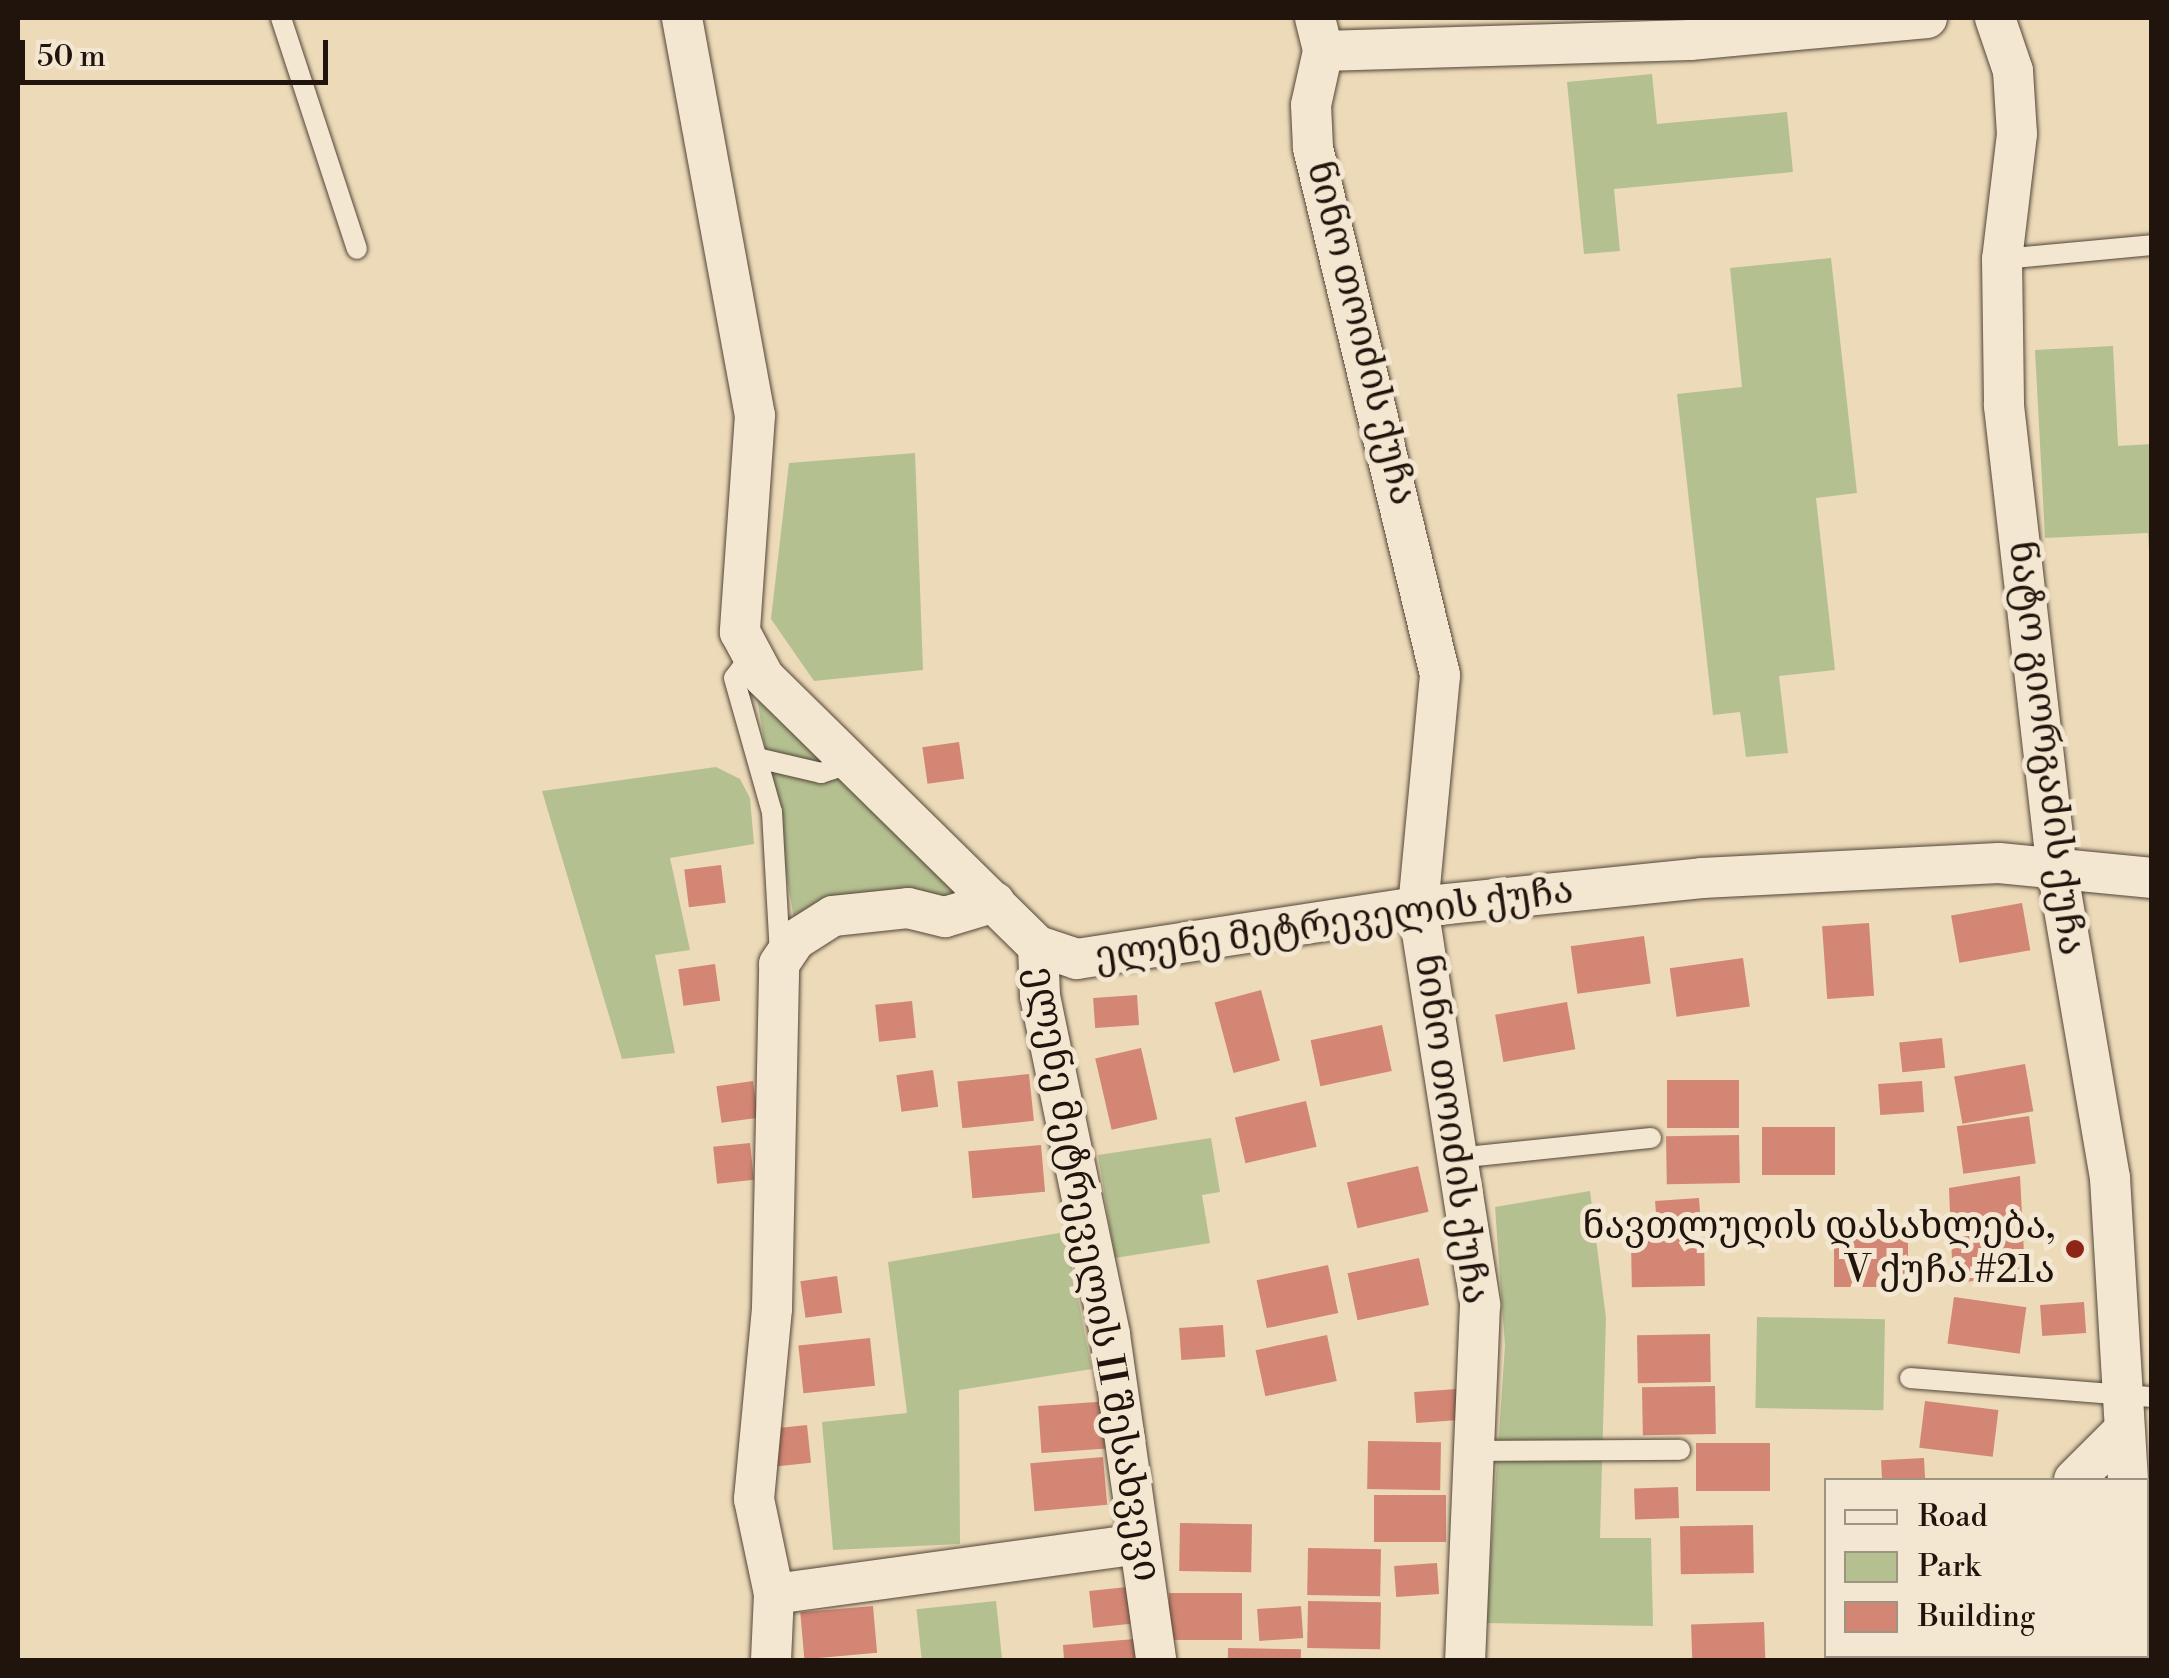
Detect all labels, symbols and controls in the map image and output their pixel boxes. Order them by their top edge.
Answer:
scale bar [25,20,332,82]
text: 50 m [37,38,106,76]
street label: ნინო თოიძის ქუჩა [1296,156,1426,510]
street label: ნატო გიორგაძის ქუჩა [1998,538,2094,958]
street label: ელენე მეტრეველის ქუჩა [1092,868,1576,980]
street label: ნინო თოიძის ქუჩა [1404,951,1498,1307]
street label: ელენე მეტრეველის II შესახვევი [1016,963,1170,1585]
place label: ნავთლუღის დასახლება, V ქუჩა #21ა [1582,1204,2055,1294]
marker: ნავთლუღის დასახლება, V ქუჩა #21ა [2064,1238,2086,1260]
legend [1824,1478,2149,1658]
text: Road [1918,1498,1988,1536]
text: Park [1918,1548,1980,1586]
text: Building [1918,1598,2035,1636]

